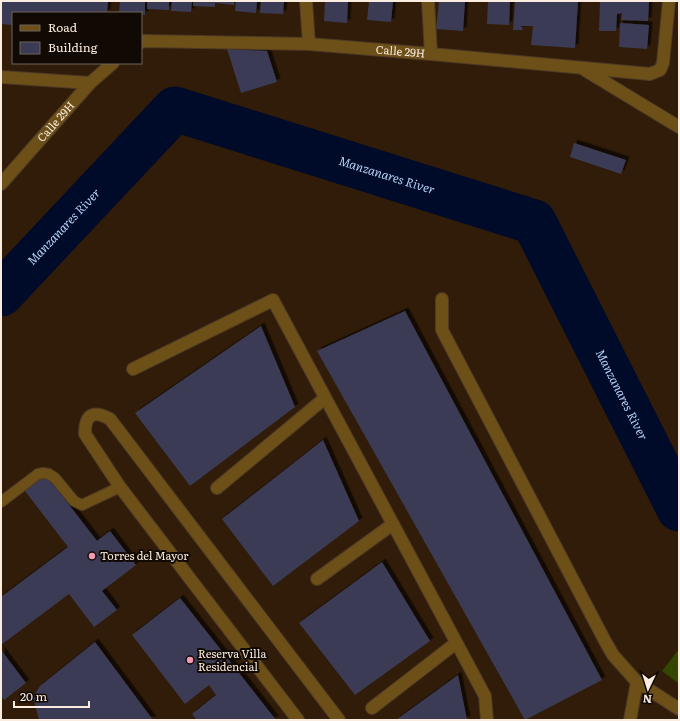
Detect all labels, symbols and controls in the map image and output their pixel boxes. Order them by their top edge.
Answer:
legend [12,12,142,64]
text: Road [48,18,78,36]
text: Building [48,38,98,56]
street label: Calle 29H [375,41,426,60]
street label: Calle 29H [33,97,77,145]
water label: Manzanares River [337,151,438,198]
water label: Manzanares River [23,184,104,269]
water label: Manzanares River [592,346,653,443]
place label: Torres del Mayor [100,547,189,563]
marker: Torres del Mayor [87,551,97,561]
place label: Reserva Villa Residencial [198,645,266,674]
marker: Reserva Villa Residencial [185,655,195,665]
north arrow [628,669,668,709]
scale bar [14,683,89,709]
text: 20 m [20,687,47,705]
text: N [642,692,652,708]

